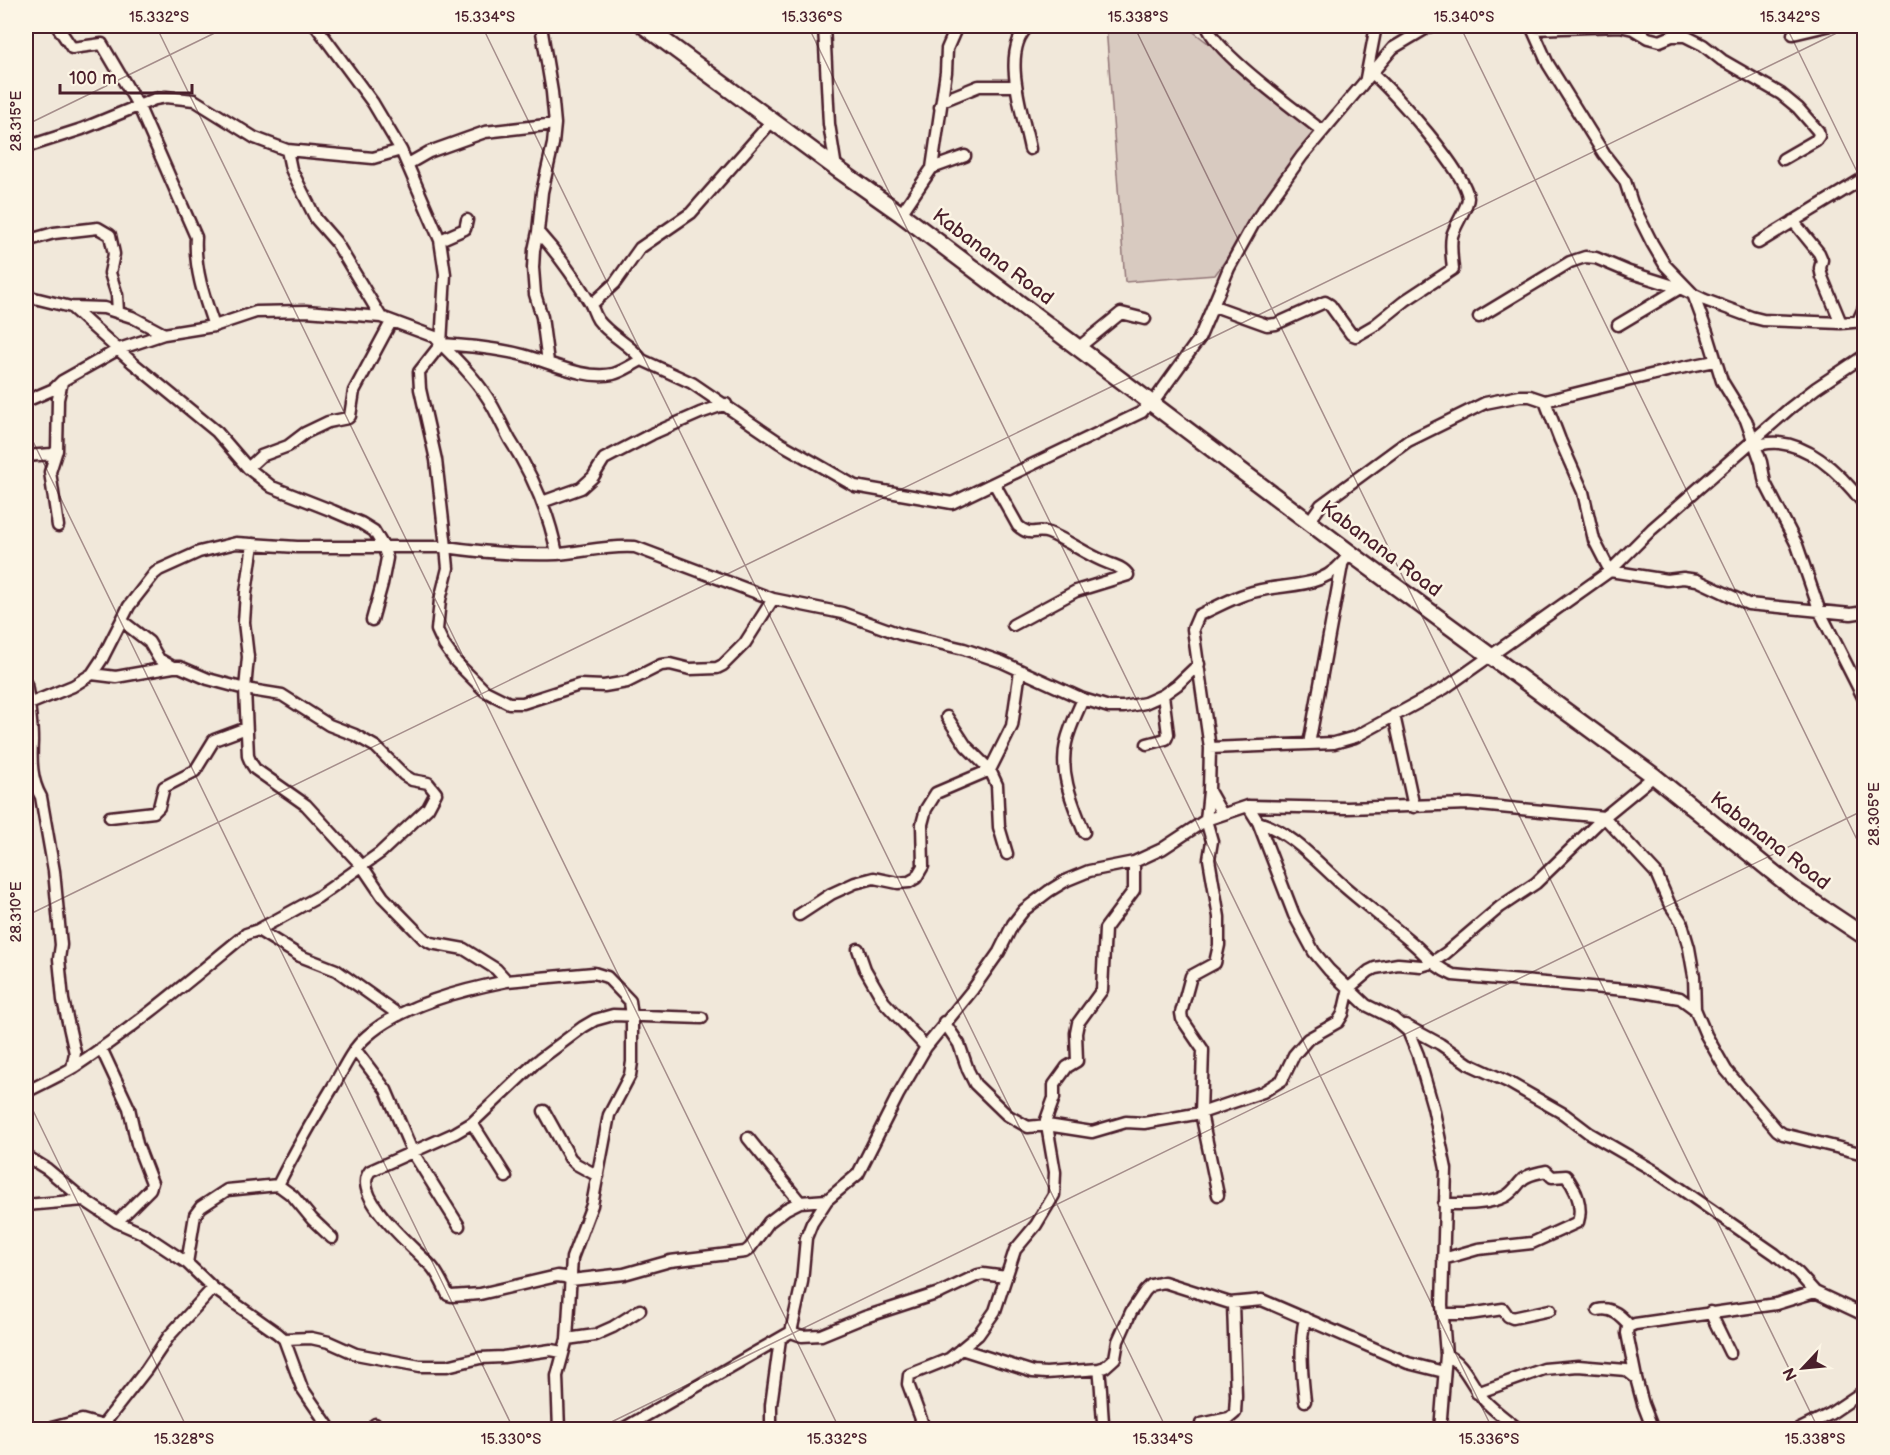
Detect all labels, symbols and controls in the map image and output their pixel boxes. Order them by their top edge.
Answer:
text: 15.332°S [129,8,189,27]
text: 15.334°S [455,8,515,27]
text: 15.336°S [782,8,842,27]
text: 15.338°S [1108,8,1168,27]
text: 15.340°S [1434,8,1494,27]
text: 15.342°S [1760,8,1820,27]
scale bar [60,57,192,95]
text: 100 m [69,68,117,89]
text: 28.315°E [7,91,26,151]
street label: Kabanana Road [928,204,1058,310]
street label: Kabanana Road [1316,496,1446,602]
text: 28.305°E [1865,782,1884,846]
street label: Kabanana Road [1705,787,1835,895]
text: 28.310°E [7,881,26,943]
north arrow [1773,1338,1833,1398]
text: N [1780,1364,1802,1383]
text: 15.328°S [154,1430,214,1449]
text: 15.330°S [481,1430,541,1449]
text: 15.332°S [807,1430,867,1449]
text: 15.334°S [1133,1430,1193,1449]
text: 15.336°S [1459,1430,1519,1449]
text: 15.338°S [1785,1430,1845,1449]

